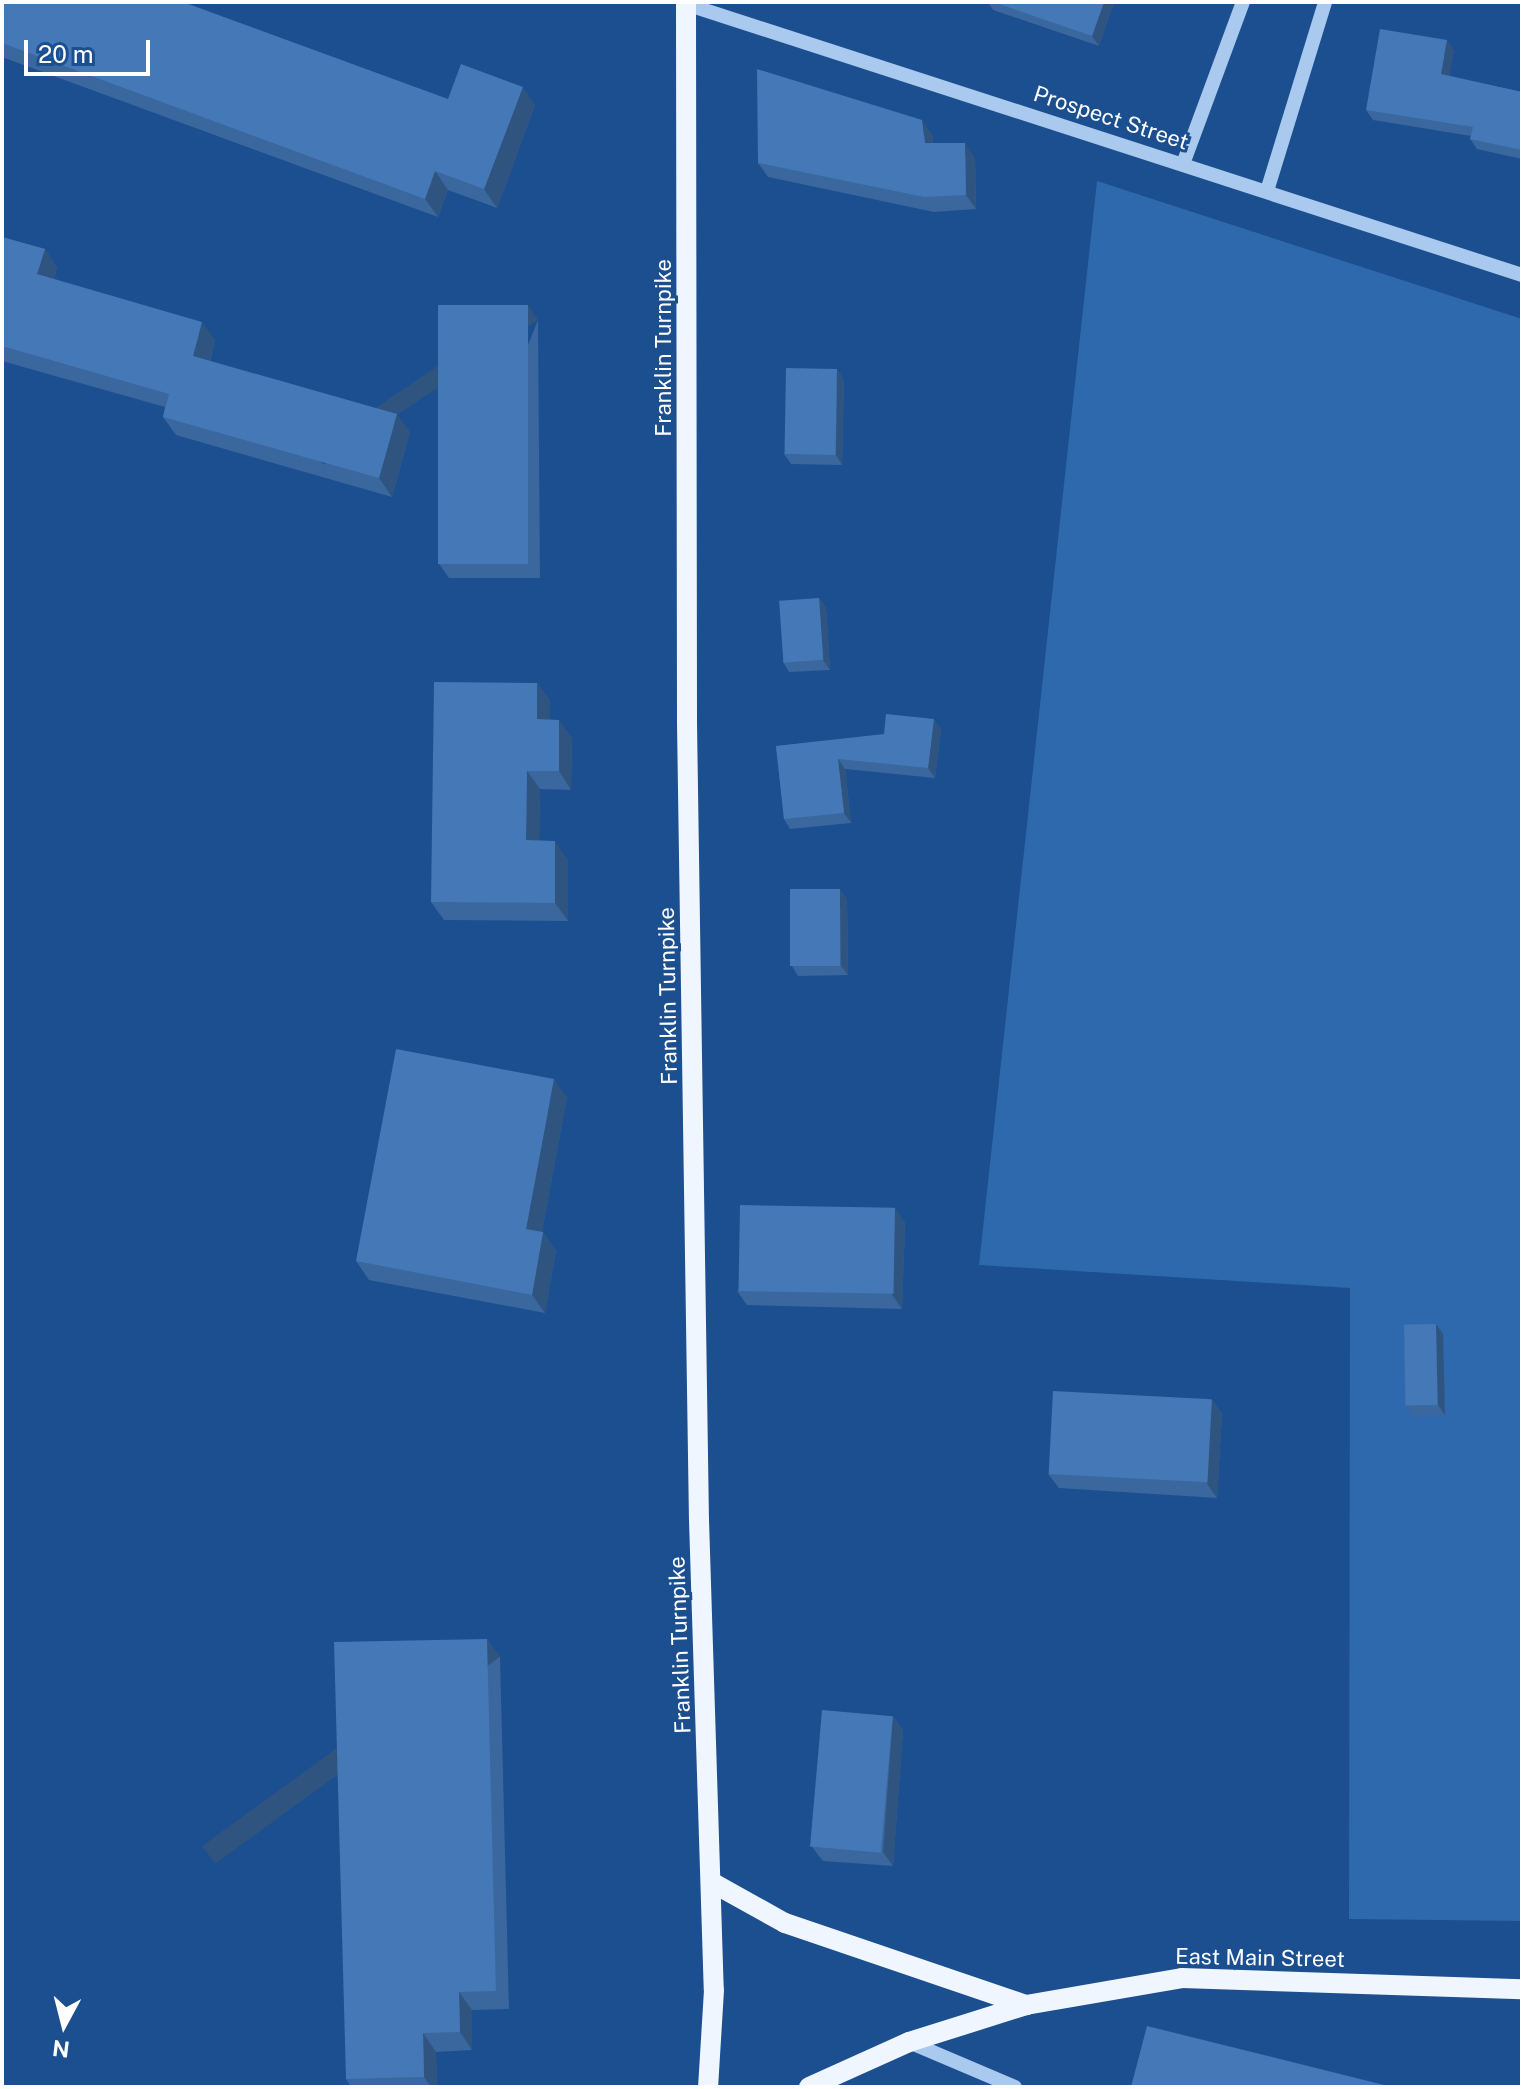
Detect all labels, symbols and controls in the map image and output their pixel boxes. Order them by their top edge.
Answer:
scale bar [28,24,154,74]
text: 20 m [38,40,94,68]
street label: Prospect Street [1030,81,1192,155]
street label: Franklin Turnpike [651,259,677,437]
street label: Franklin Turnpike [653,907,683,1085]
street label: Franklin Turnpike [664,1556,696,1734]
street label: East Main Street [1175,1943,1345,1973]
north arrow [24,1985,104,2065]
text: N [51,2035,71,2063]

